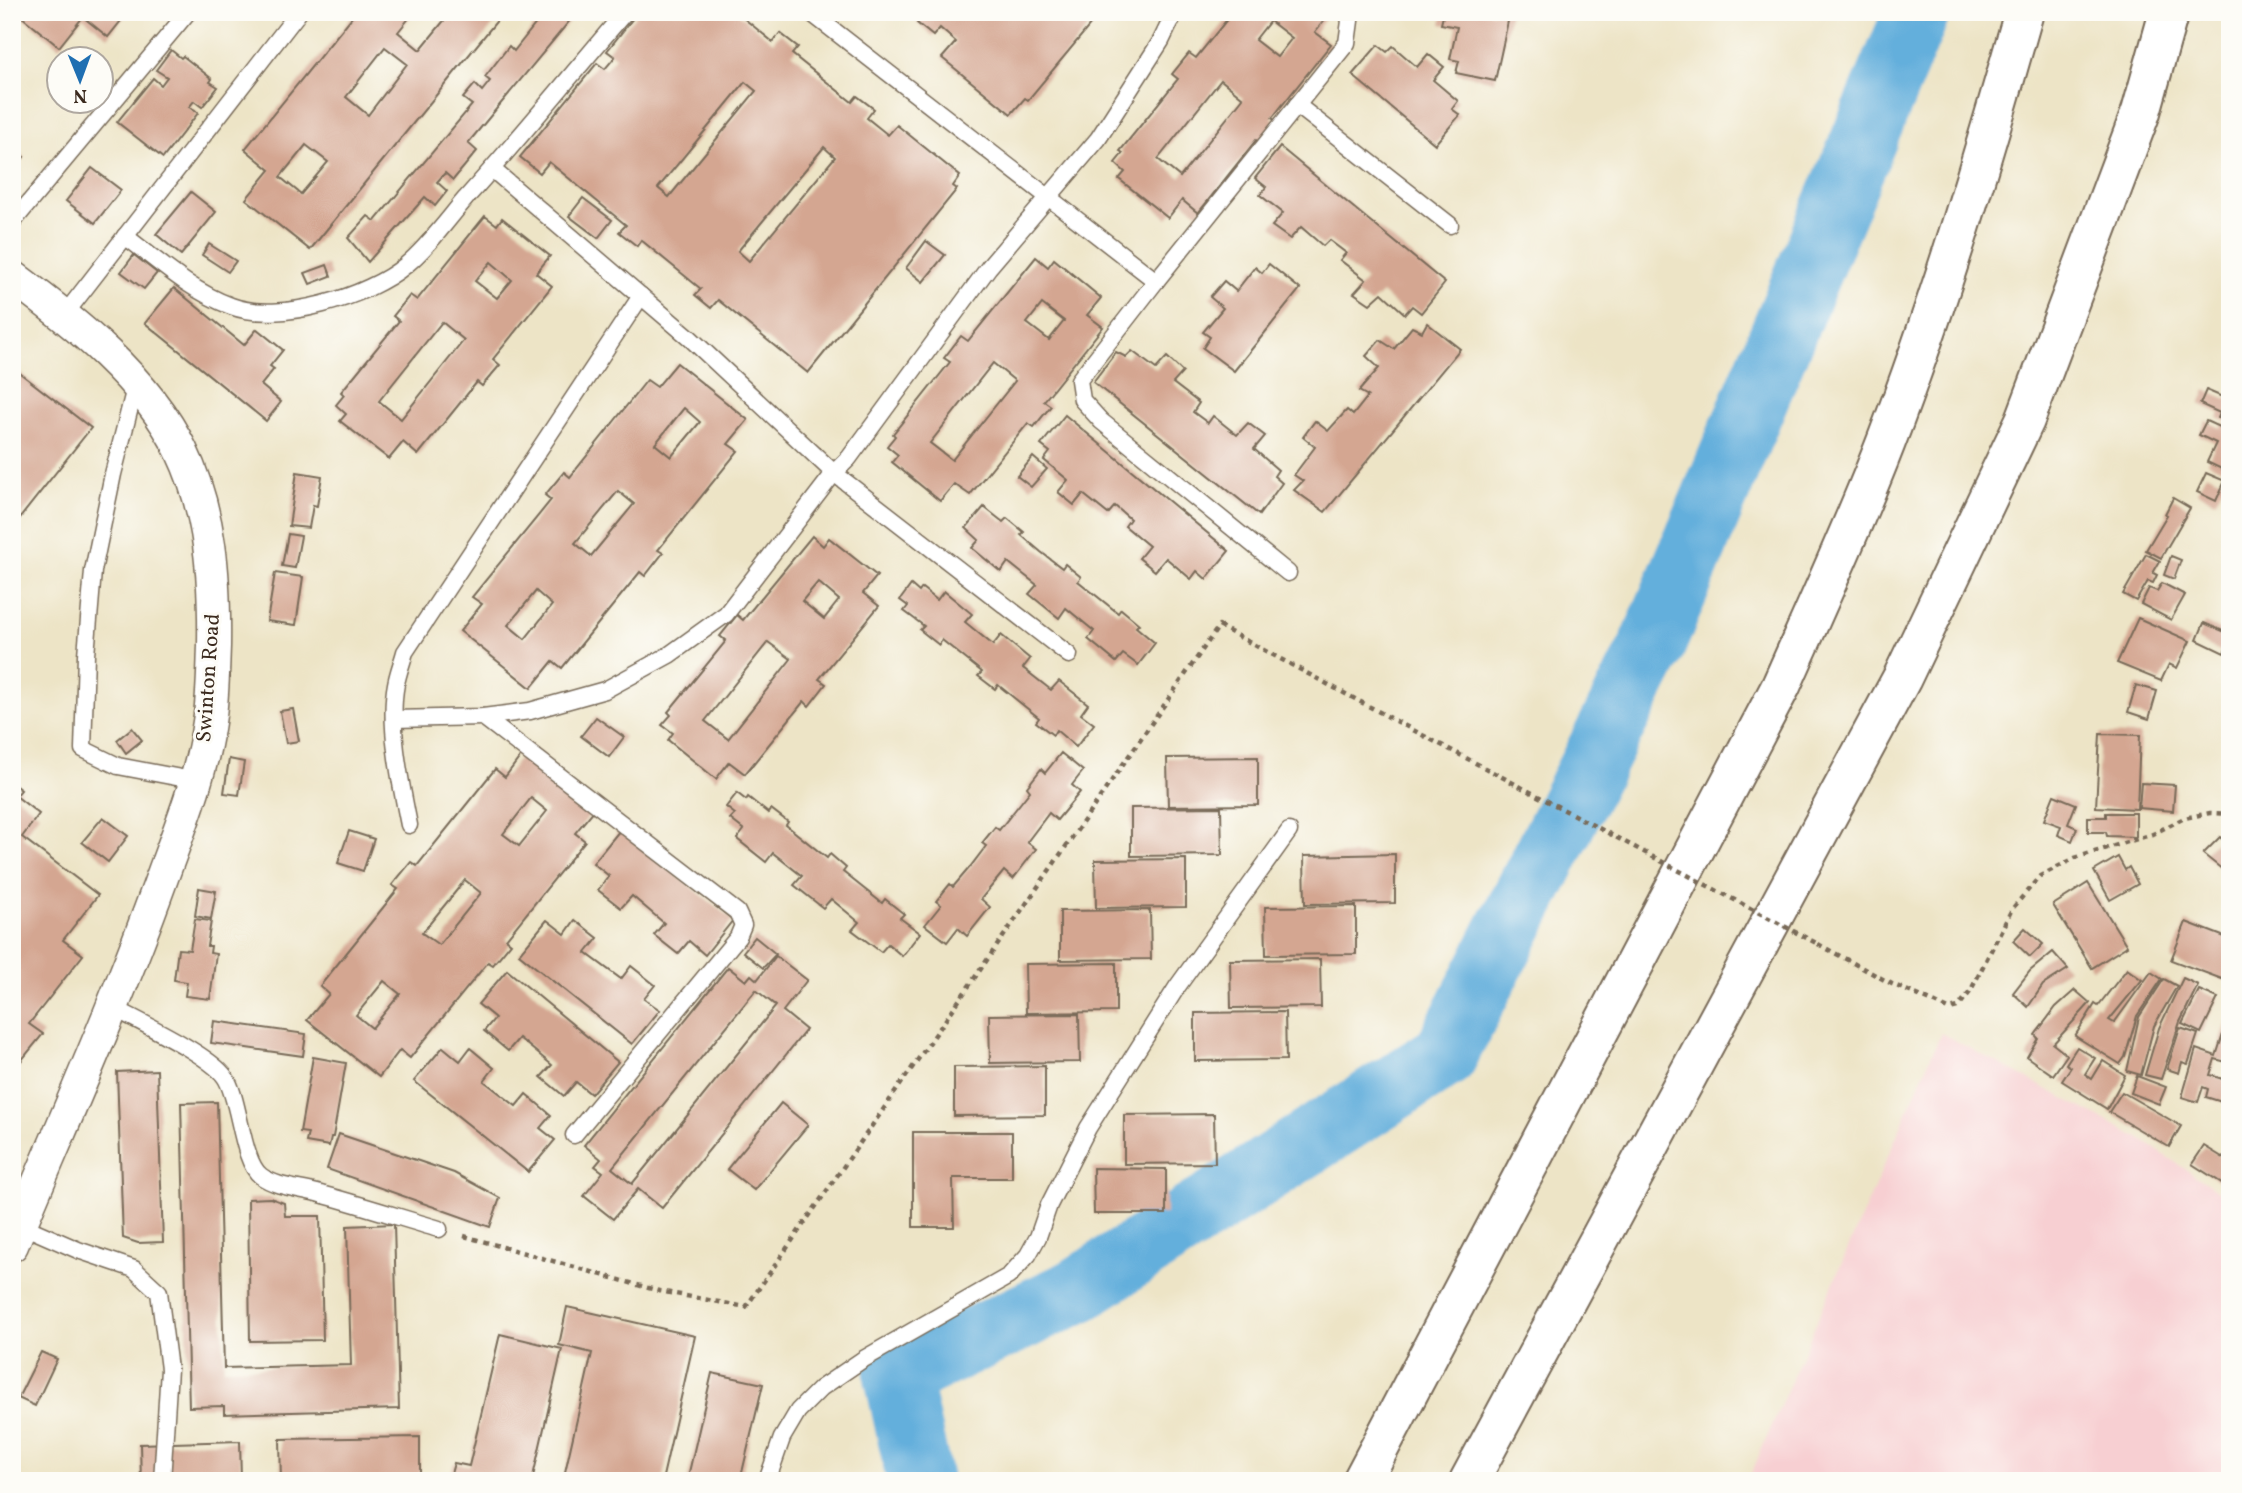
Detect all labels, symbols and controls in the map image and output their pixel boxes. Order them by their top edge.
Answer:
north arrow [46,46,116,116]
text: N [73,82,87,108]
street label: Swinton Road [190,613,228,743]

